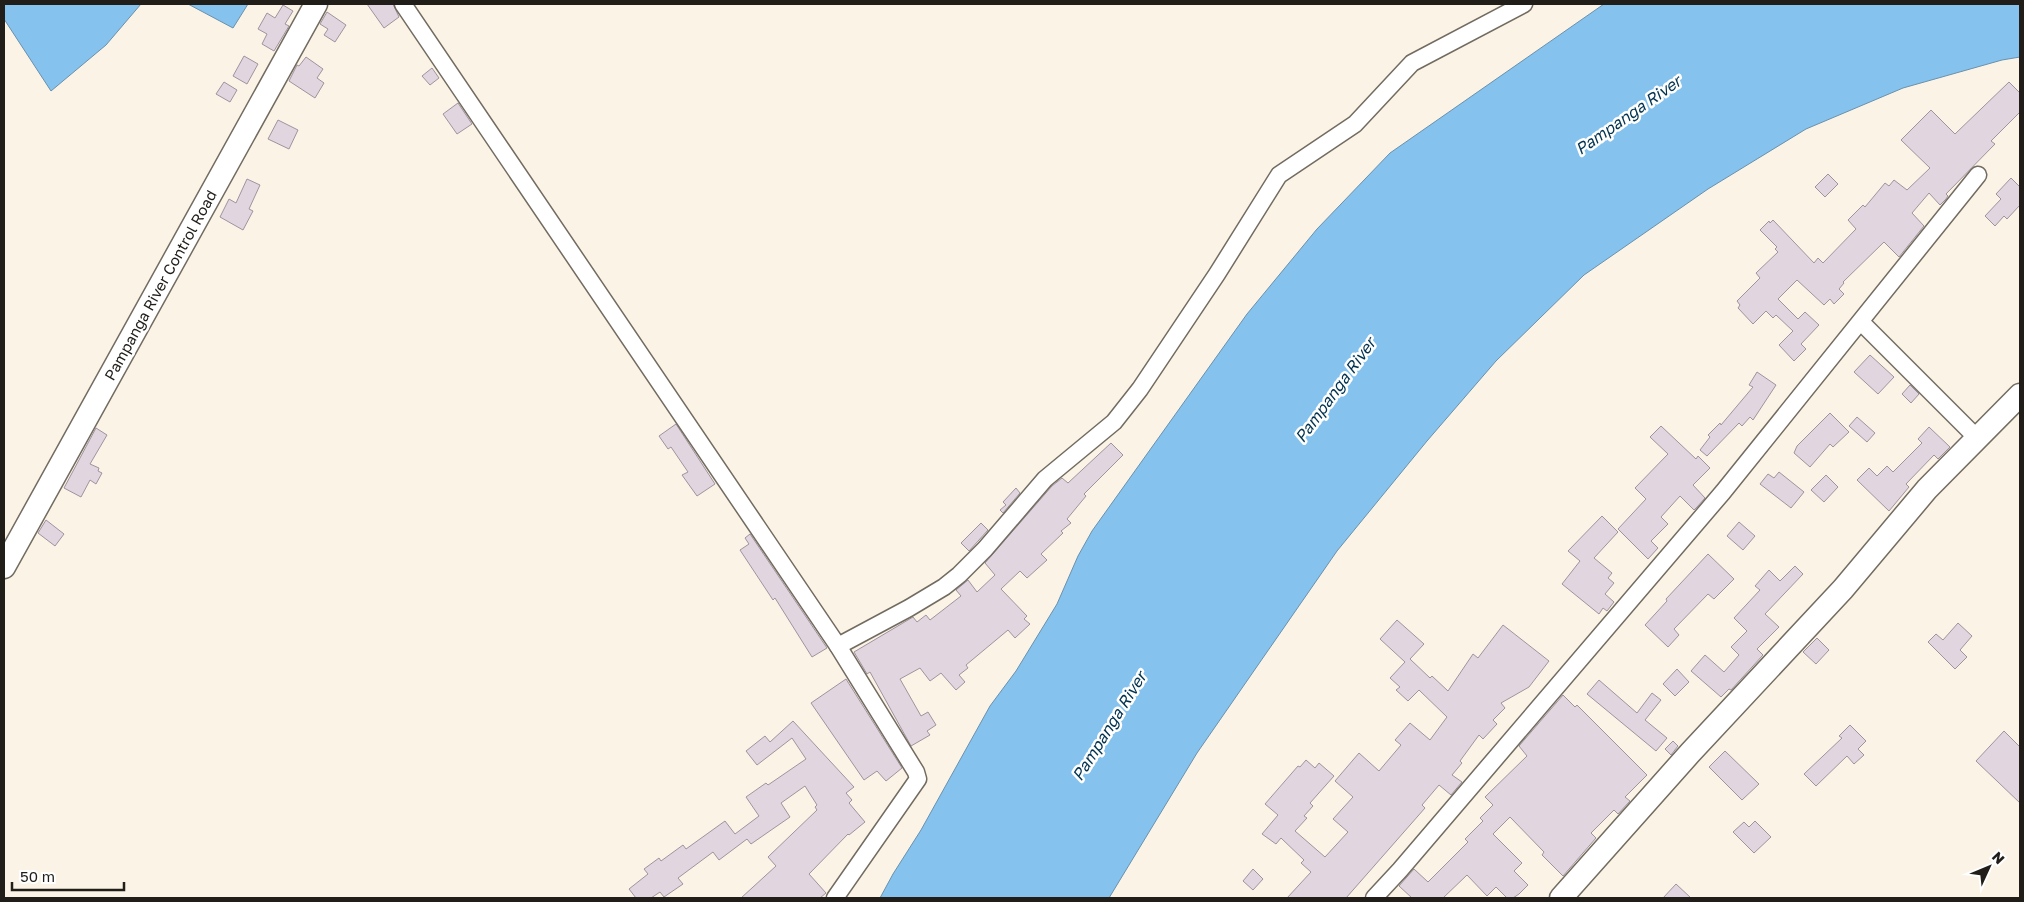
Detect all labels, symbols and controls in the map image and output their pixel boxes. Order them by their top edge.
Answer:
water label: Pampanga River [1571,70,1687,159]
street label: Pampanga River Control Road [100,187,220,383]
water label: Pampanga River [1290,332,1381,446]
water label: Pampanga River [1068,666,1152,784]
north arrow [1964,842,2014,892]
text: N [1989,848,2009,867]
scale bar [12,860,125,892]
text: 50 m [20,867,55,885]

